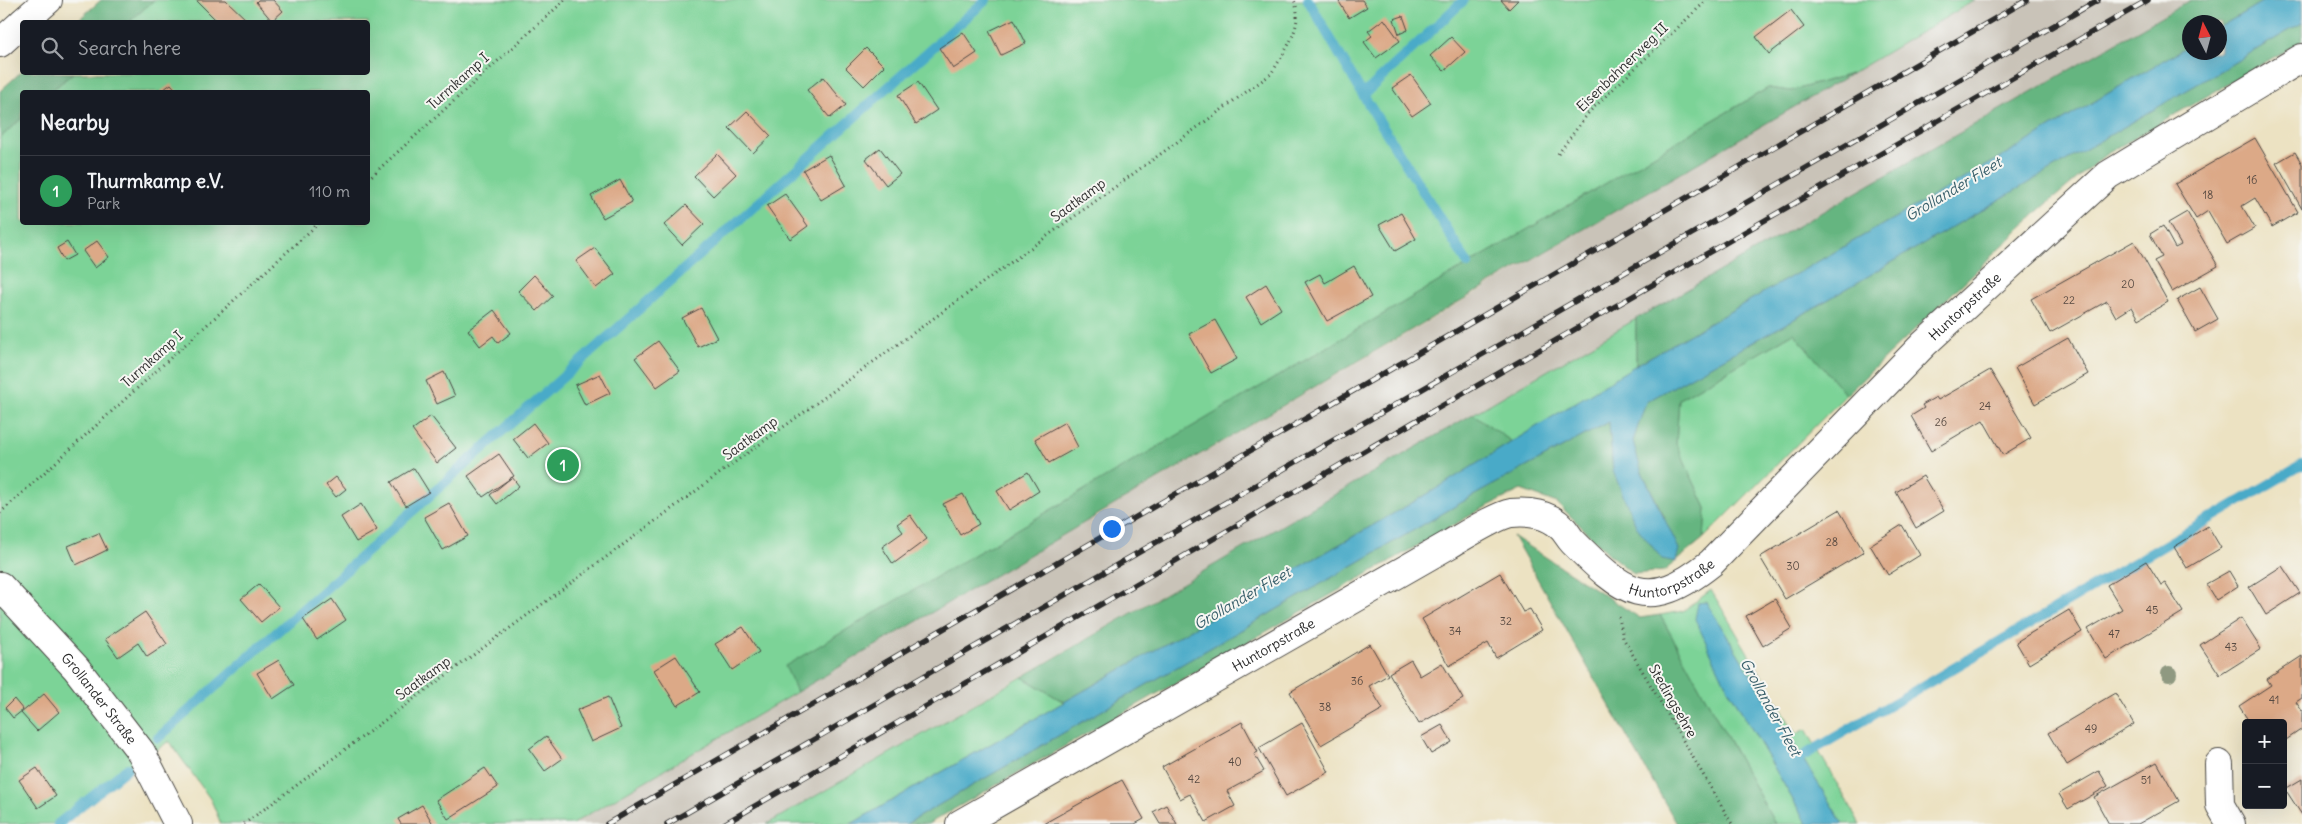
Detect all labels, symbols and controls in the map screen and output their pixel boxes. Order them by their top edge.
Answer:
north arrow [2182,15,2227,60]
street label: Eisenbahnerweg II [1572,19,1672,115]
search box [20,20,370,75]
icon: search [38,34,66,62]
text: Search here [78,36,181,60]
street label: Turmkamp I [423,48,493,114]
text: Nearby [40,109,110,136]
water label: Grollander Fleet [1901,152,2006,225]
text: Thurmkamp e.V. [87,169,224,193]
house number: 16 [2247,173,2257,187]
street label: Saatkamp [1047,174,1109,226]
text: 1 [53,181,59,201]
text: 110 m [309,181,350,201]
house number: 18 [2203,188,2213,202]
text: Park [87,193,120,213]
street label: Huntorpstraße [1925,269,2005,344]
house number: 20 [2121,277,2135,291]
house number: 22 [2063,293,2075,307]
street label: Turmkamp I [117,326,187,392]
house number: 24 [1979,399,1991,413]
street label: Saatkamp [719,412,781,464]
house number: 26 [1935,415,1947,429]
pin: 1 [547,446,579,484]
your location [1099,516,1125,542]
house number: 28 [1826,535,1838,549]
street label: Huntorpstraße [1626,555,1718,601]
house number: 30 [1786,559,1800,573]
water label: Grollander Fleet [1190,562,1296,633]
house number: 45 [2146,603,2158,617]
street label: Huntorpstraße [1229,614,1318,676]
house number: 32 [1500,614,1512,628]
house number: 34 [1449,624,1461,638]
house number: 47 [2108,627,2120,641]
house number: 43 [2225,640,2237,654]
street label: Grollander Straße [57,649,141,748]
street label: Saatkamp [392,652,454,704]
water label: Grollander Fleet [1736,655,1807,761]
street label: Stedingsehre [1645,661,1701,741]
house number: 36 [1351,674,1363,688]
house number: 41 [2269,693,2279,707]
house number: 38 [1319,700,1331,714]
map controls [2242,719,2287,809]
button: + [2242,719,2287,764]
house number: 49 [2085,722,2097,736]
house number: 40 [1228,755,1242,769]
button: − [2242,764,2287,809]
house number: 42 [1188,772,1200,786]
house number: 51 [2141,773,2151,787]

